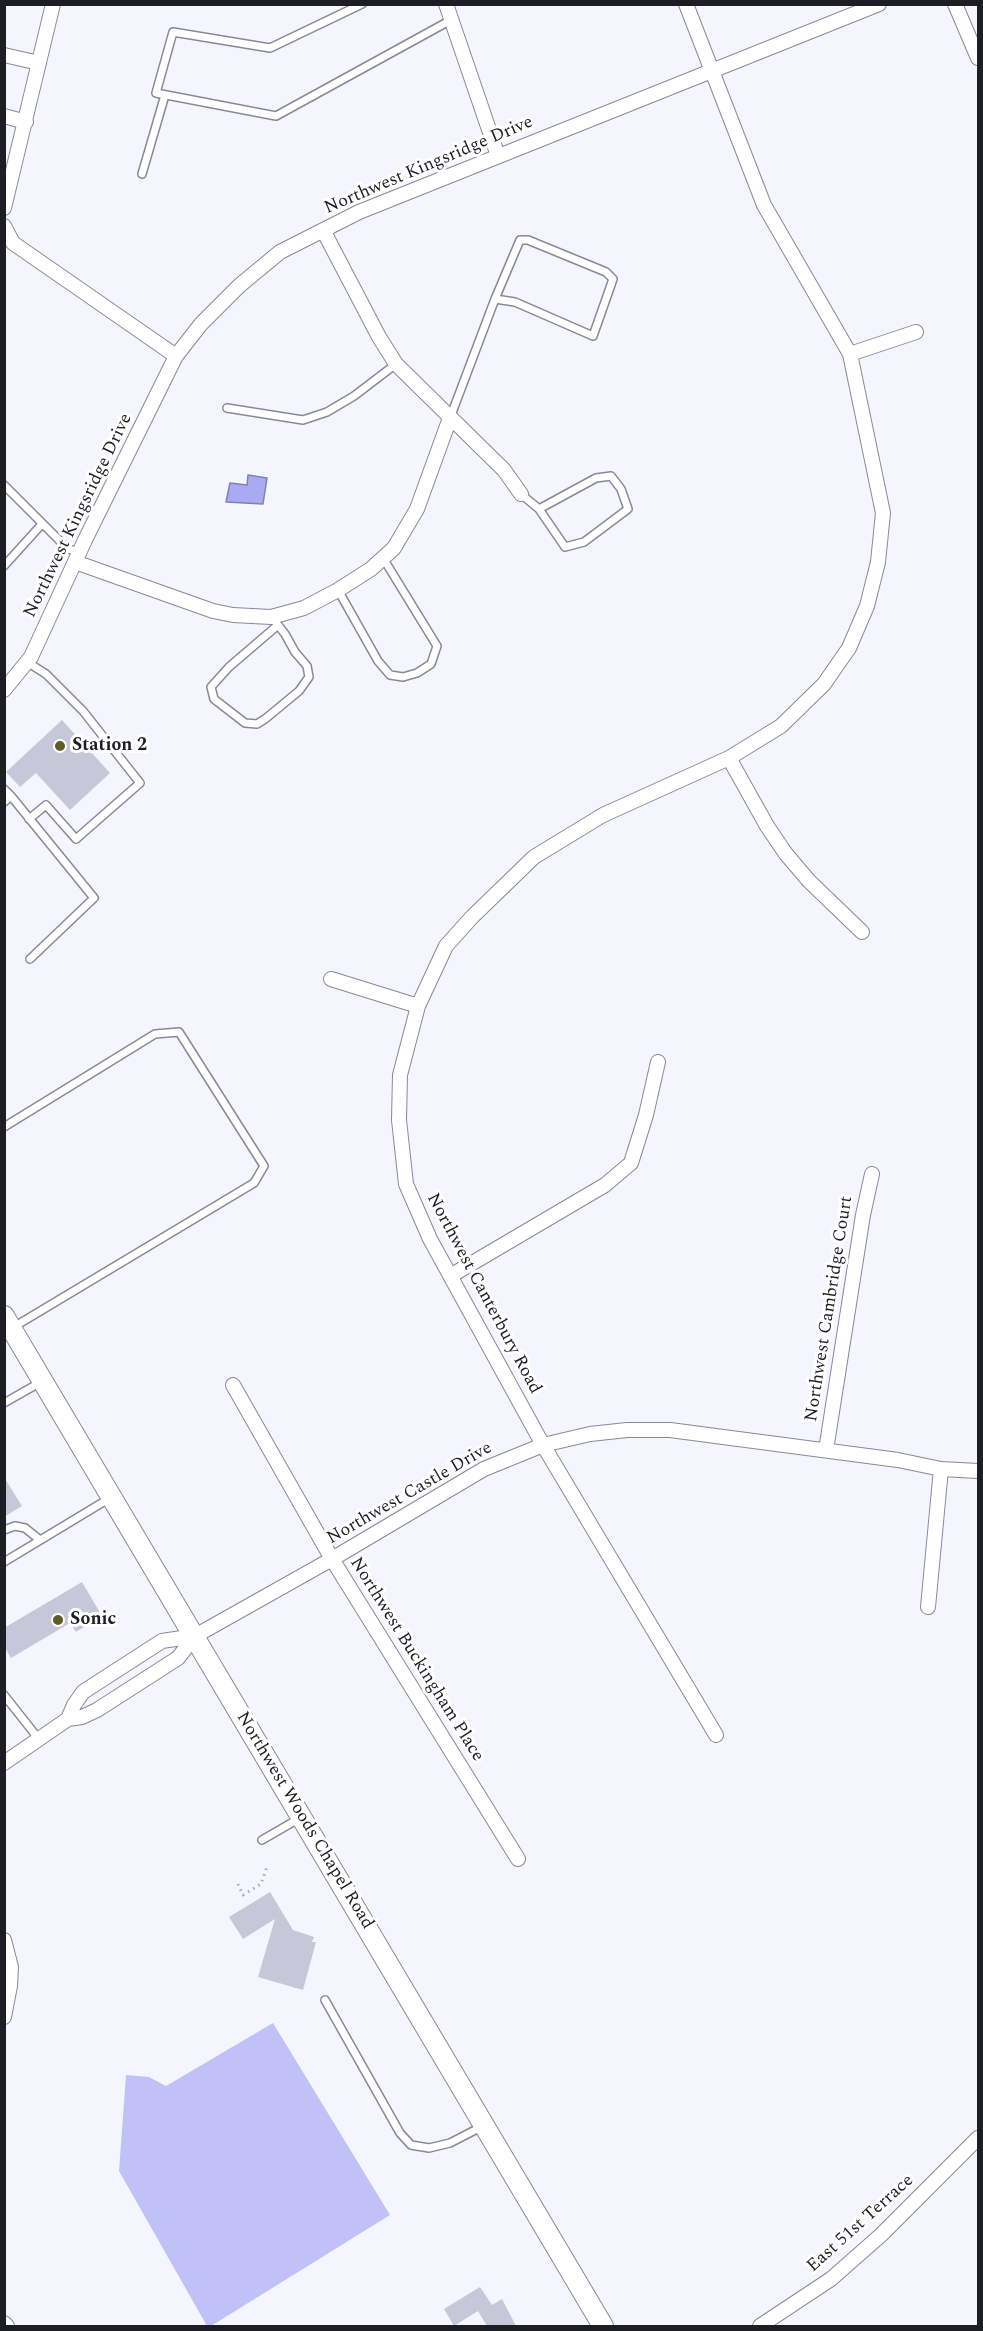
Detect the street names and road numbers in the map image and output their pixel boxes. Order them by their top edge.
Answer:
street label: Northwest Kingsridge Drive [321,112,537,220]
street label: Northwest Kingsridge Drive [20,410,138,622]
street label: Northwest Canterbury Road [421,1190,545,1398]
street label: Northwest Cambridge Court [801,1195,859,1423]
street label: Northwest Castle Drive [324,1438,496,1550]
street label: Northwest Buckingham Place [344,1554,488,1766]
street label: Northwest Woods Chapel Road [230,1708,378,1934]
street label: East 51st Terrace [803,2170,919,2278]

